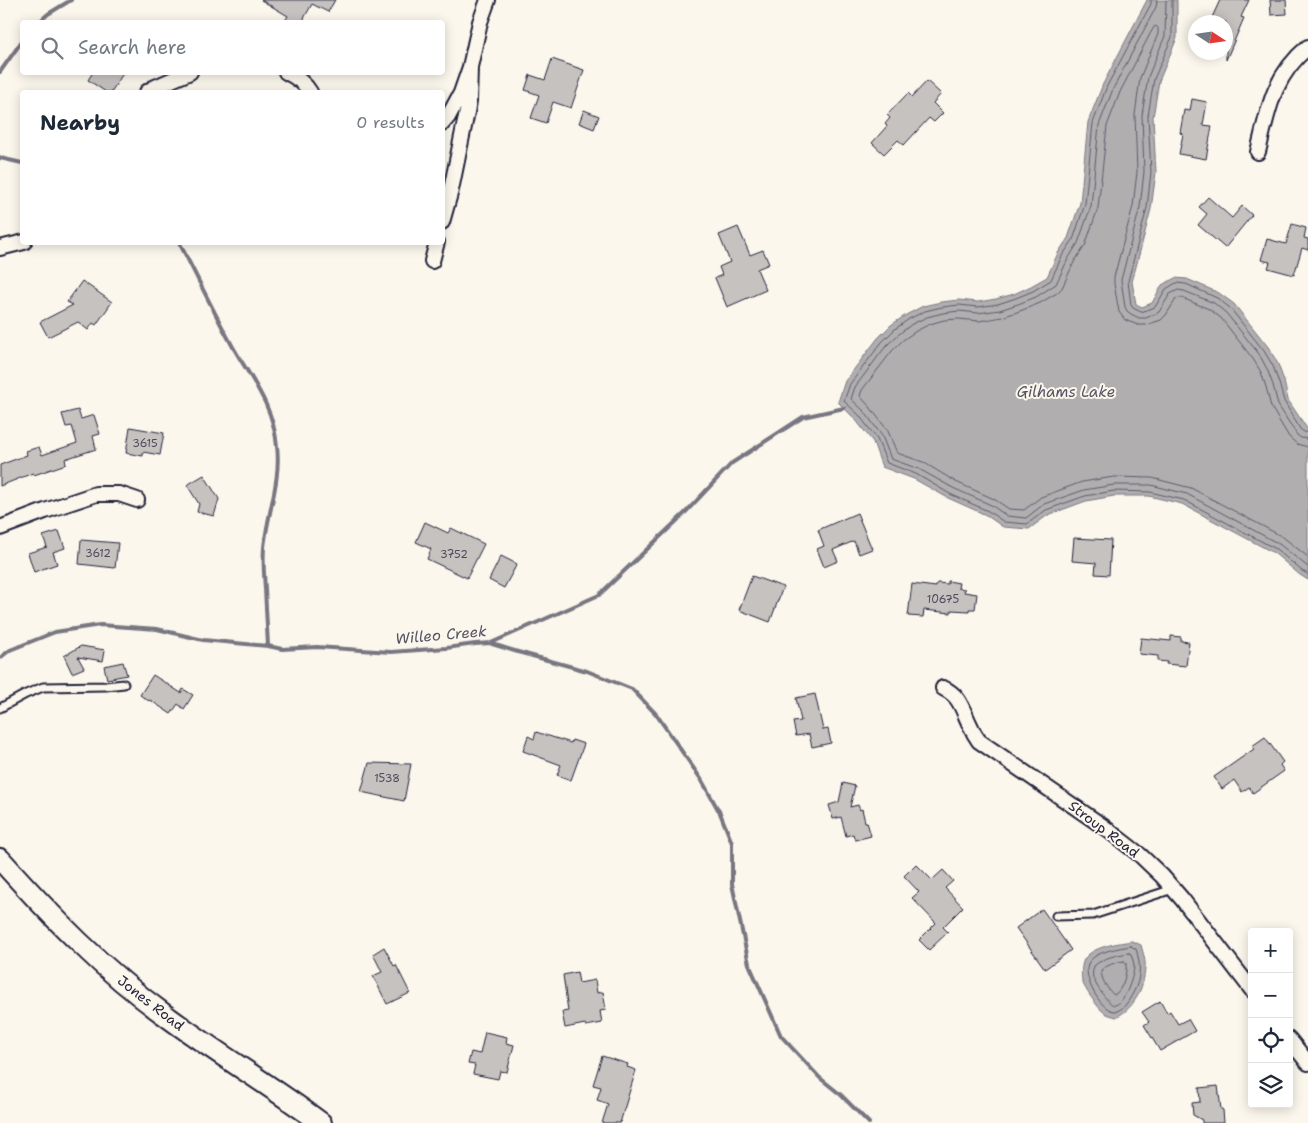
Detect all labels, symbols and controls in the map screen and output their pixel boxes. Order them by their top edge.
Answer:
north arrow [1188,15,1233,60]
search box [20,20,445,75]
icon: search [38,34,66,62]
text: Search here [78,35,187,60]
text: Nearby [40,109,120,137]
text: 0 results [356,112,425,133]
water label: Gilhams Lake [1017,382,1115,402]
house number: 3615 [132,436,158,451]
house number: 3612 [85,546,111,561]
house number: 3752 [440,547,468,562]
house number: 10675 [927,592,959,607]
water label: Willeo Creek [395,621,488,649]
house number: 1538 [374,771,400,786]
street label: Stroup Road [1065,797,1143,862]
map controls [1248,928,1293,1108]
button: + [1248,928,1293,973]
street label: Jones Road [114,971,188,1035]
button: − [1248,973,1293,1018]
button: locate [1248,1018,1293,1063]
button: layers [1248,1063,1293,1108]

